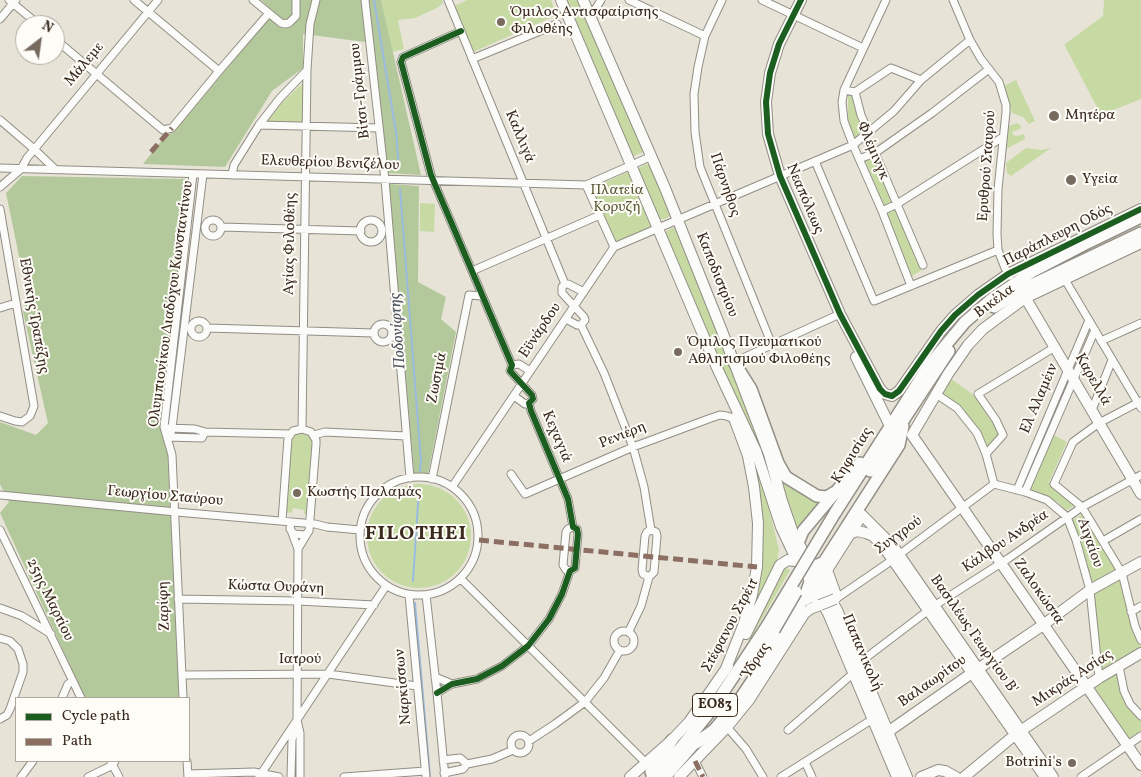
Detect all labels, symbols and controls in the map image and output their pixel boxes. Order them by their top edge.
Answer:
place label: Όμιλος Αντισφαίρισης Φιλοθέης [511,4,659,39]
north arrow [15,15,65,65]
marker: Όμιλος Αντισφαίρισης Φιλοθέης [495,16,507,28]
text: N [38,17,56,38]
street label: Μάλεμε [61,39,109,91]
street label: Βίτσι-Γράμμου [347,42,375,140]
place label: Μητέρα [1065,107,1115,125]
street label: Καλλιγά [500,108,538,166]
marker: Μητέρα [1047,109,1061,123]
street label: Ερυθρού Σταυρού [975,110,1001,222]
street label: Φλέμινγκ [852,119,892,183]
street label: Πάρνηθος [705,151,743,219]
street label: Ελευθερίου Βενιζέλου [260,153,400,175]
street label: Νεαπόλεως [781,161,827,237]
place label: Υγεία [1082,171,1118,189]
marker: Υγεία [1064,173,1078,187]
street label: Ολυμπιονίκου Διαδόχου Κωνσταντίνου [146,180,198,428]
park label: Πλατεία Κορυζή [590,182,644,217]
street label: Αγίας Φιλοθέης [281,193,301,295]
street label: Παράπλευρη Οδός [1001,201,1115,271]
street label: Καποδιστρίου [691,230,741,320]
street label: Εθνικής Τραπέζης [14,257,52,375]
street label: Βικέλα [971,281,1019,323]
water label: Ποδονίφτης [387,292,411,370]
street label: Εϋνάρδου [516,300,566,362]
place label: Όμιλος Πνευματικού Αθλητισμού Φιλοθέης [688,334,831,369]
marker: Όμιλος Πνευματικού Αθλητισμού Φιλοθέης [672,346,684,358]
street label: Ζωσιμά [424,351,452,405]
street label: Καρελλά [1070,351,1114,409]
street label: Ελ Αλαμέιν [1017,361,1063,437]
street label: Κεχαγιά [537,409,575,465]
street label: Ρενιέρη [597,418,649,454]
street label: Κηφισίας [829,424,877,488]
street label: Γεωργίου Σταύρου [106,483,224,511]
place label: Κωστής Παλαμάς [307,484,422,502]
marker: Κωστής Παλαμάς [291,487,303,499]
street label: Κάλβου Ανδρέα [960,507,1052,577]
street label: Συγγρού [872,513,926,559]
street label: Αιγαίου [1072,516,1106,570]
district label: FILOTHEI [364,523,468,547]
street label: 25ης Μαρτίου [21,556,77,644]
street label: Ζαλοκώστα [1009,556,1067,628]
street label: Βασιλέως Γεωργίου Β' [925,572,1021,698]
street label: Στέφανου Στρέιτ [699,576,763,676]
street label: Κώστα Ουράνη [227,577,325,599]
street label: Ζαρίφη [155,581,175,631]
street label: Παπανικολή [837,612,885,694]
street label: Ύδρας [739,640,775,682]
street label: Μικράς Ασίας [1029,646,1117,712]
street label: Ναρκίσσων [392,648,416,726]
street label: Ιατρού [279,651,321,669]
street label: Βαλαωρίτου [895,652,971,712]
road number: ΕΟ83 [692,694,738,716]
legend [15,697,190,762]
text: Cycle path [62,706,130,727]
text: Path [62,731,92,752]
place label: Botrini's [1005,754,1062,772]
marker: Botrini's [1066,757,1078,769]

